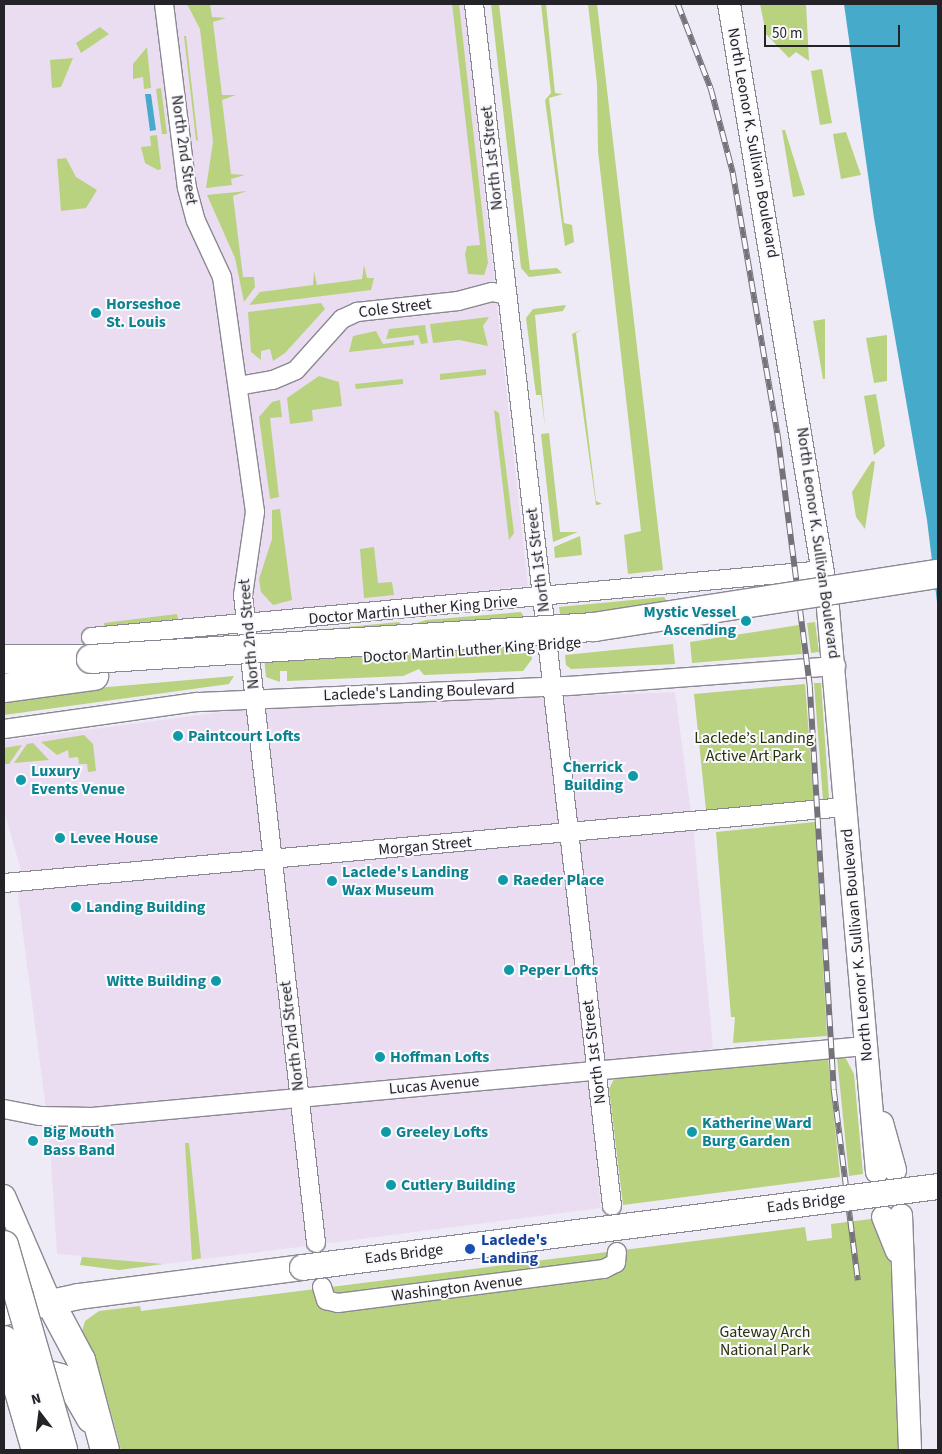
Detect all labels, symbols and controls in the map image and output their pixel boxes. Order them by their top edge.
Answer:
scale bar [767,15,903,47]
text: 50 m [772,23,802,44]
street label: North Leonor K. Sullivan Boulevard [723,26,783,260]
street label: North 2nd Street [167,94,201,206]
street label: North 1st Street [477,105,507,211]
place label: Horseshoe St. Louis [106,294,181,332]
street label: Cole Street [358,294,432,322]
marker: Horseshoe St. Louis [90,307,102,319]
street label: North Leonor K. Sullivan Boulevard [792,426,844,660]
street label: North 1st Street [522,507,554,613]
street label: North 2nd Street [235,578,263,690]
street label: Doctor Martin Luther King Drive [308,591,518,629]
place label: Mystic Vessel Ascending [644,602,736,640]
marker: Mystic Vessel Ascending [740,615,752,627]
street label: Doctor Martin Luther King Bridge [362,633,582,667]
street label: Laclede's Landing Boulevard [323,679,515,705]
place label: Paintcourt Lofts [188,726,300,746]
park label: Laclede’s Landing Active Art Park [694,728,814,766]
marker: Paintcourt Lofts [172,730,184,742]
place label: Cherrick Building [563,757,623,795]
place label: Luxury Events Venue [31,761,125,799]
marker: Cherrick Building [627,770,639,782]
marker: Luxury Events Venue [15,774,27,786]
place label: Levee House [70,828,158,848]
street label: North Leonor K. Sullivan Boulevard [837,828,877,1062]
marker: Levee House [54,832,66,844]
street label: Morgan Street [378,832,472,860]
place label: Laclede's Landing Wax Museum [342,862,468,900]
place label: Raeder Place [513,870,604,890]
marker: Raeder Place [497,874,509,886]
marker: Laclede's Landing Wax Museum [326,875,338,887]
place label: Landing Building [86,897,205,917]
marker: Landing Building [70,901,82,913]
place label: Peper Lofts [519,960,598,980]
marker: Peper Lofts [503,964,515,976]
place label: Witte Building [106,971,206,991]
marker: Witte Building [210,975,222,987]
street label: North 2nd Street [276,980,308,1092]
street label: North 1st Street [578,999,610,1105]
place label: Hoffman Lofts [390,1047,489,1067]
marker: Hoffman Lofts [374,1051,386,1063]
street label: Lucas Avenue [388,1071,480,1099]
place label: Katherine Ward Burg Garden [702,1113,812,1151]
place label: Big Mouth Bass Band [43,1122,115,1160]
place label: Greeley Lofts [396,1122,488,1142]
marker: Greeley Lofts [380,1126,392,1138]
marker: Katherine Ward Burg Garden [686,1126,698,1138]
marker: Big Mouth Bass Band [27,1135,39,1147]
place label: Cutlery Building [401,1175,515,1195]
marker: Cutlery Building [385,1179,397,1191]
street label: Eads Bridge [766,1189,846,1217]
place label: Laclede's Landing [481,1230,547,1268]
street label: Eads Bridge [364,1240,444,1268]
marker: Laclede's Landing [463,1242,477,1256]
street label: Washington Avenue [390,1270,524,1306]
park label: Gateway Arch National Park [719,1322,811,1360]
north arrow [15,1389,65,1439]
text: N [29,1389,43,1410]

